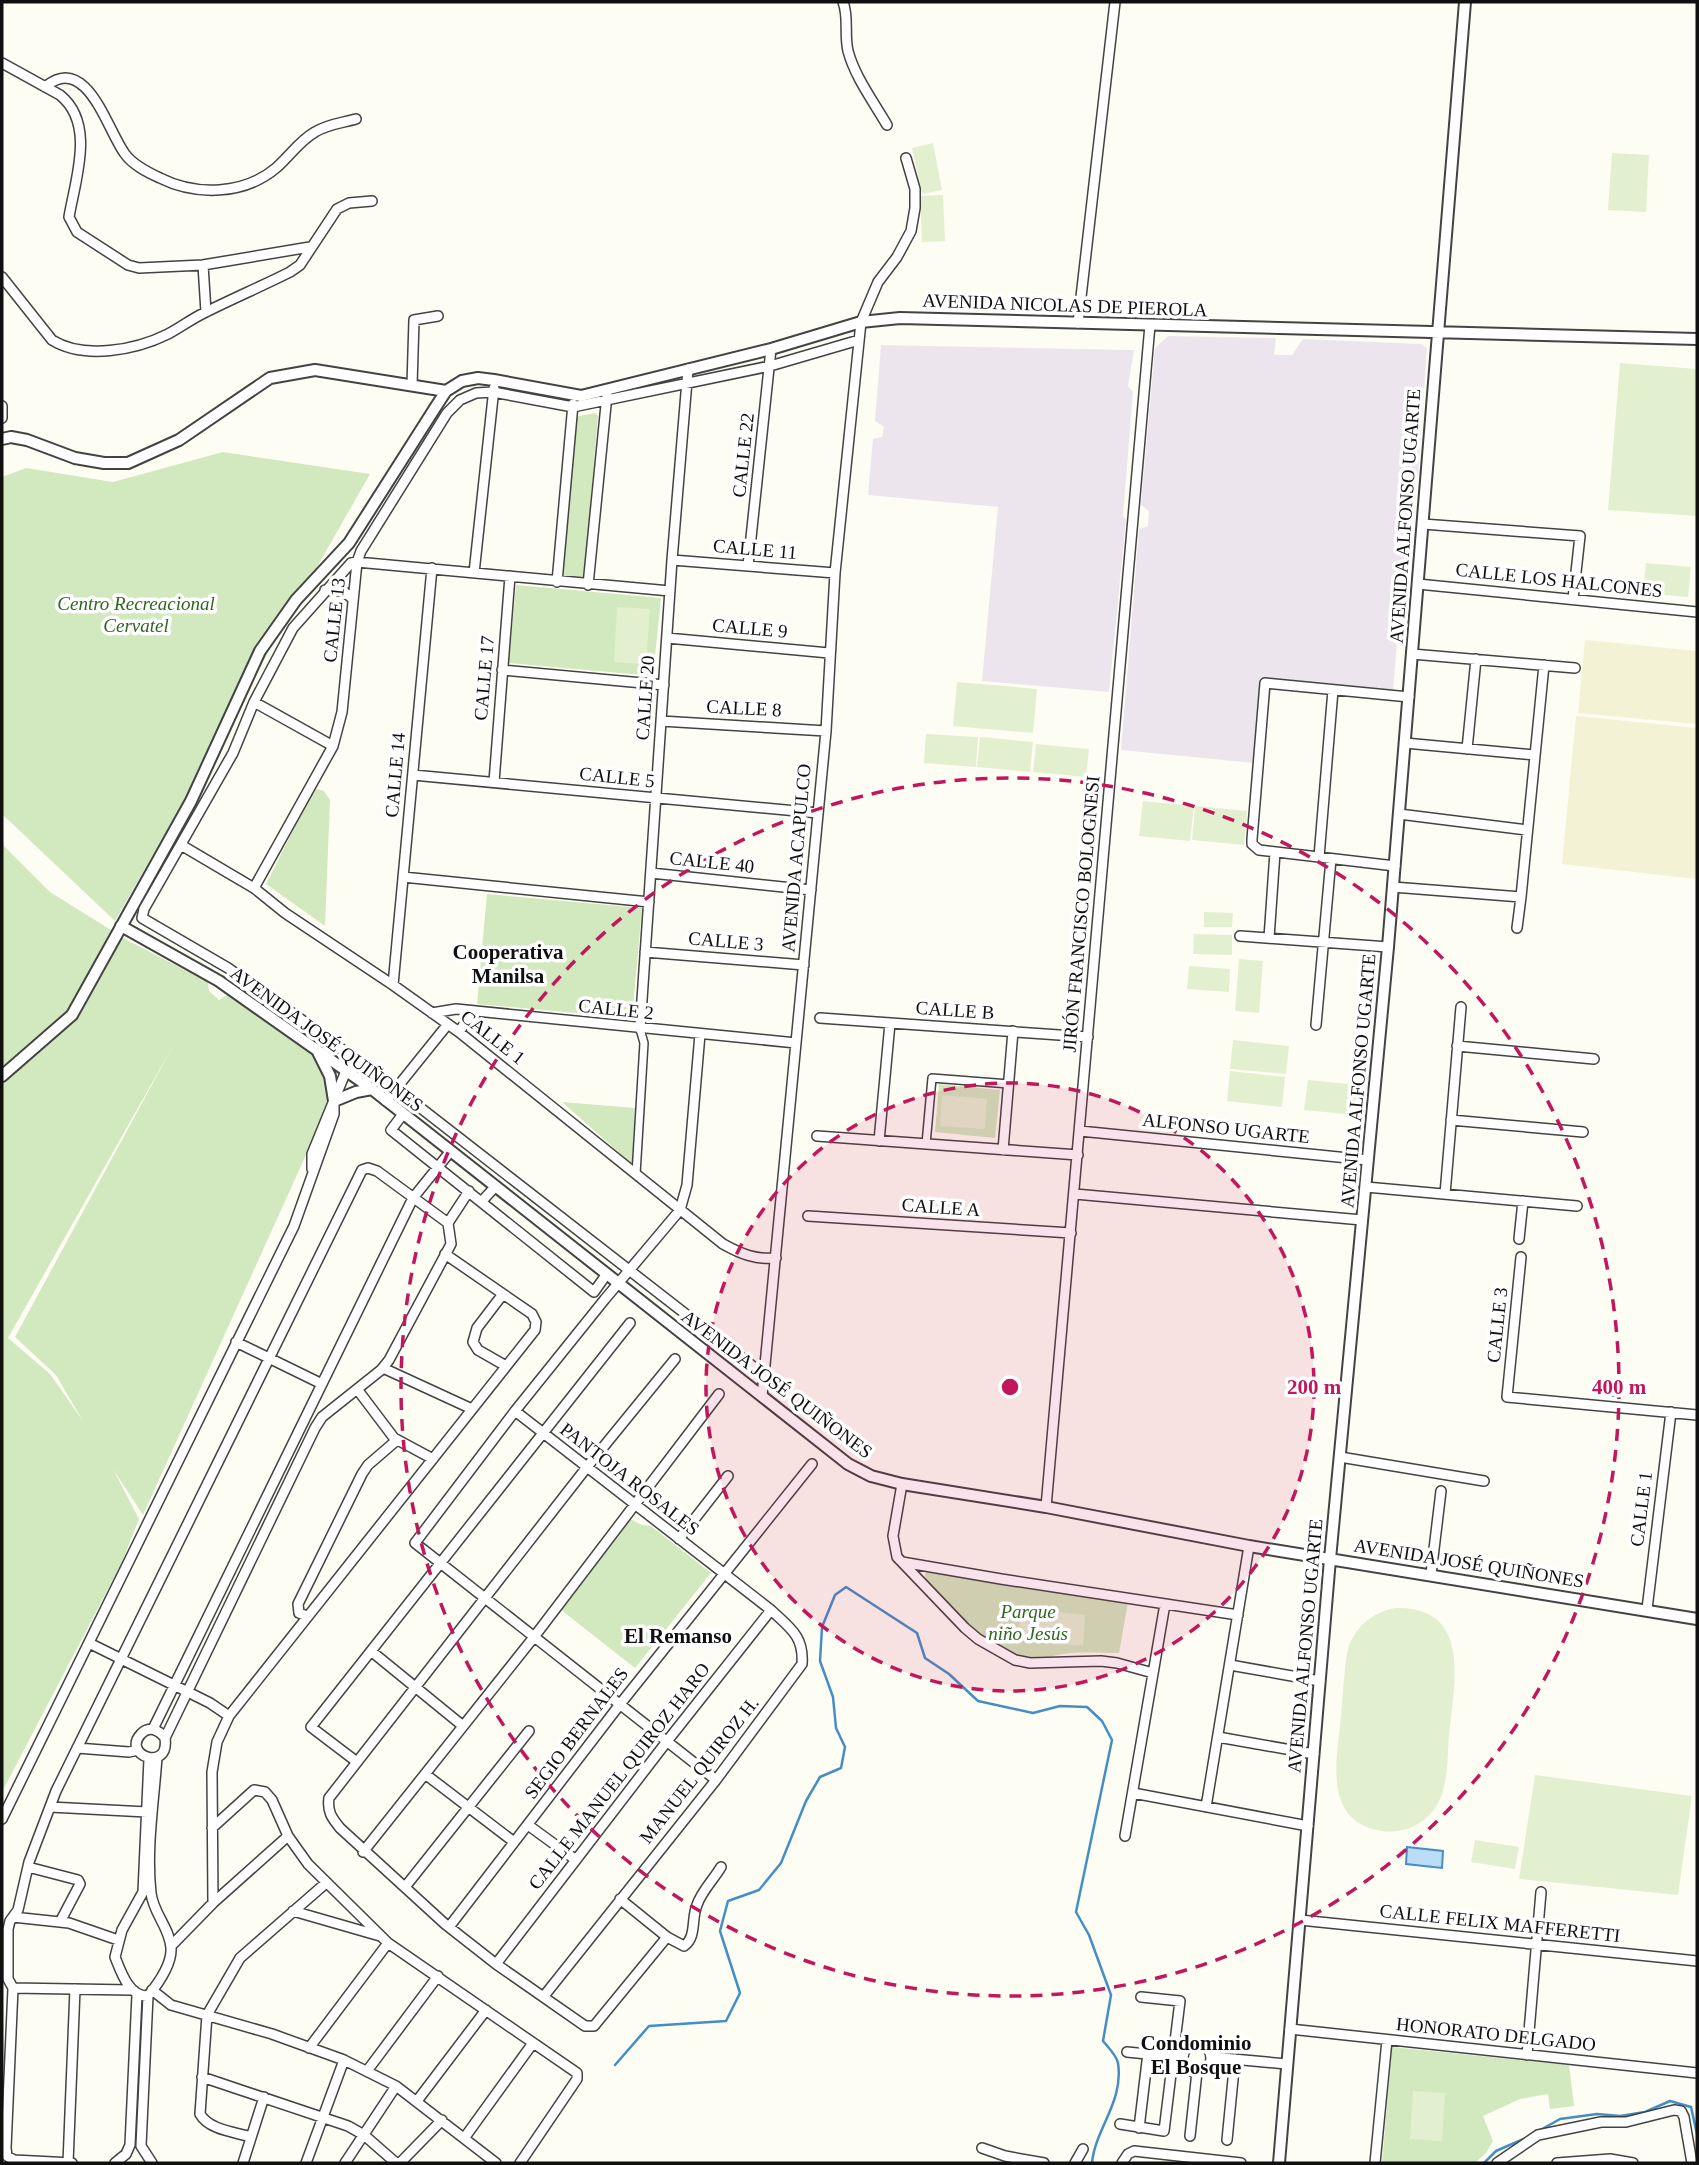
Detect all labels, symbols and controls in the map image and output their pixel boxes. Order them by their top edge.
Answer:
street label: AVENIDA NICOLAS DE PIEROLA [922,290,1208,320]
street label: AVENIDA ALFONSO UGARTE [1386,388,1424,644]
street label: CALLE 22 [728,412,758,498]
street label: CALLE 11 [712,535,798,563]
street label: CALLE LOS HALCONES [1454,559,1664,601]
street label: CALLE 13 [319,577,349,663]
park label: Centro Recreacional Cervatel [57,593,215,636]
street label: CALLE 9 [711,614,789,642]
street label: CALLE 17 [470,635,498,721]
street label: CALLE 20 [632,655,658,741]
street label: CALLE 8 [706,696,782,720]
street label: CALLE 14 [381,731,409,818]
street label: CALLE 5 [578,763,656,791]
street label: AVENIDA ACAPULCO [777,763,815,953]
street label: JIRÓN FRANCISCO BOLOGNESI [1058,775,1104,1053]
street label: CALLE 40 [669,847,755,877]
street label: CALLE 3 [687,927,765,955]
district label: Cooperativa Manilsa [453,940,564,988]
street label: AVENIDA ALFONSO UGARTE [1336,953,1380,1209]
street label: AVENIDA JOSÉ QUIÑONES [227,962,427,1116]
street label: CALLE 2 [577,995,655,1023]
street label: CALLE B [915,997,995,1023]
street label: CALLE 1 [457,1005,529,1069]
street label: ALFONSO UGARTE [1141,1109,1311,1147]
street label: CALLE A [901,1194,981,1220]
street label: CALLE 3 [1483,1286,1511,1364]
street label: AVENIDA JOSÉ QUIÑONES [678,1306,876,1462]
centre of rings [998,1375,1022,1399]
text: 200 m [1287,1375,1342,1399]
text: 400 m [1592,1375,1647,1399]
street label: PANTOJA ROSALES [556,1418,704,1540]
street label: CALLE 1 [1626,1470,1656,1548]
street label: AVENIDA ALFONSO UGARTE [1283,1518,1327,1774]
street label: AVENIDA JOSÉ QUIÑONES [1352,1534,1586,1592]
park label: Parque niño Jesús [988,1601,1068,1644]
district label: El Remanso [624,1624,732,1648]
street label: CALLE MANUEL QUIROZ HARO [524,1659,714,1893]
street label: SEGIO BERNALES [520,1663,632,1803]
street label: MANUEL QUIROZ H. [635,1692,763,1848]
street label: CALLE FELIX MAFFERETTI [1379,1900,1621,1946]
street label: HONORATO DELGADO [1395,2013,1597,2055]
district label: Condominio El Bosque [1141,2031,1251,2079]

